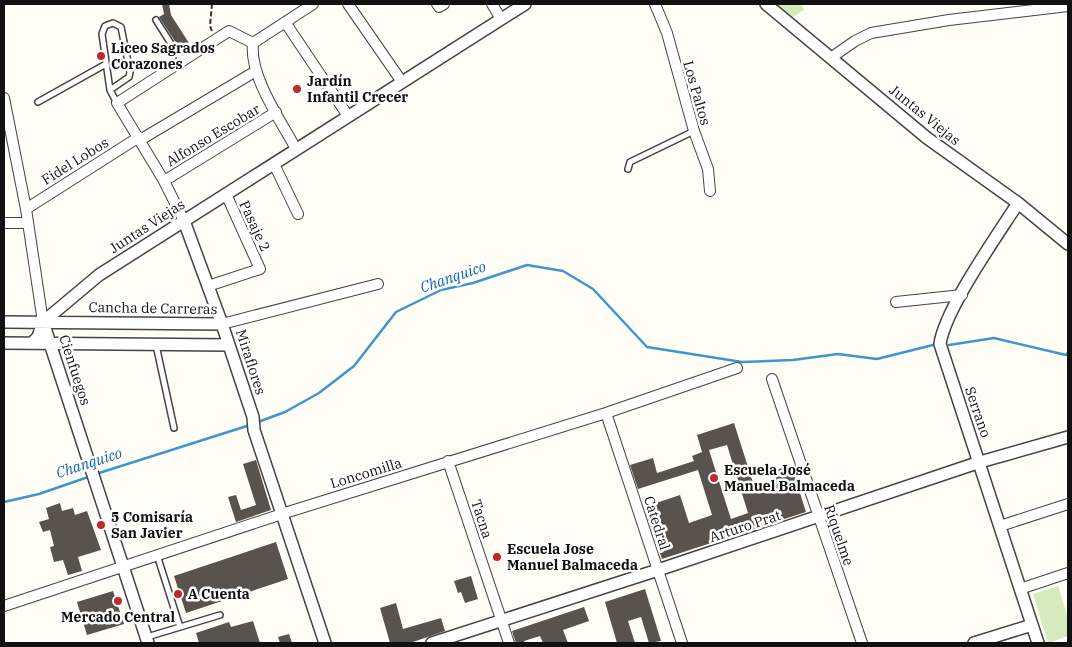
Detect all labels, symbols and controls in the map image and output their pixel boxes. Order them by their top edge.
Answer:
place label: Liceo Sagrados Corazones [111,39,215,73]
marker: Liceo Sagrados Corazones [95,50,107,62]
street label: Los Paltos [679,59,715,128]
place label: Jardín Infantil Crecer [307,72,408,106]
street label: Juntas Viejas [886,81,964,149]
marker: Jardín Infantil Crecer [291,83,303,95]
street label: Alfonso Escobar [163,99,264,170]
street label: Fidel Lobos [38,133,112,189]
street label: Juntas Viejas [106,195,188,257]
street label: Pasaje 2 [235,198,275,254]
water label: Chanquico [417,256,488,297]
street label: Cancha de Carreras [88,298,218,318]
street label: Miraflores [232,327,270,397]
street label: Cienfuegos [55,332,95,408]
street label: Serrano [961,384,995,440]
water label: Chanquico [53,443,124,482]
street label: Loncomilla [328,453,404,492]
place label: Escuela José Manuel Balmaceda [724,461,855,495]
marker: Escuela José Manuel Balmaceda [708,472,720,484]
street label: Catedral [640,494,674,552]
street label: Tacna [467,497,497,541]
street label: Riquelme [820,502,858,568]
street label: Arturo Prat [707,506,783,546]
place label: 5 Comisaría San Javier [111,508,193,542]
marker: 5 Comisaría San Javier [95,519,107,531]
place label: Escuela Jose Manuel Balmaceda [507,540,638,574]
marker: Escuela Jose Manuel Balmaceda [491,551,503,563]
place label: A Cuenta [188,585,250,603]
marker: A Cuenta [172,588,184,600]
marker: Mercado Central [112,595,124,607]
place label: Mercado Central [61,608,175,626]

